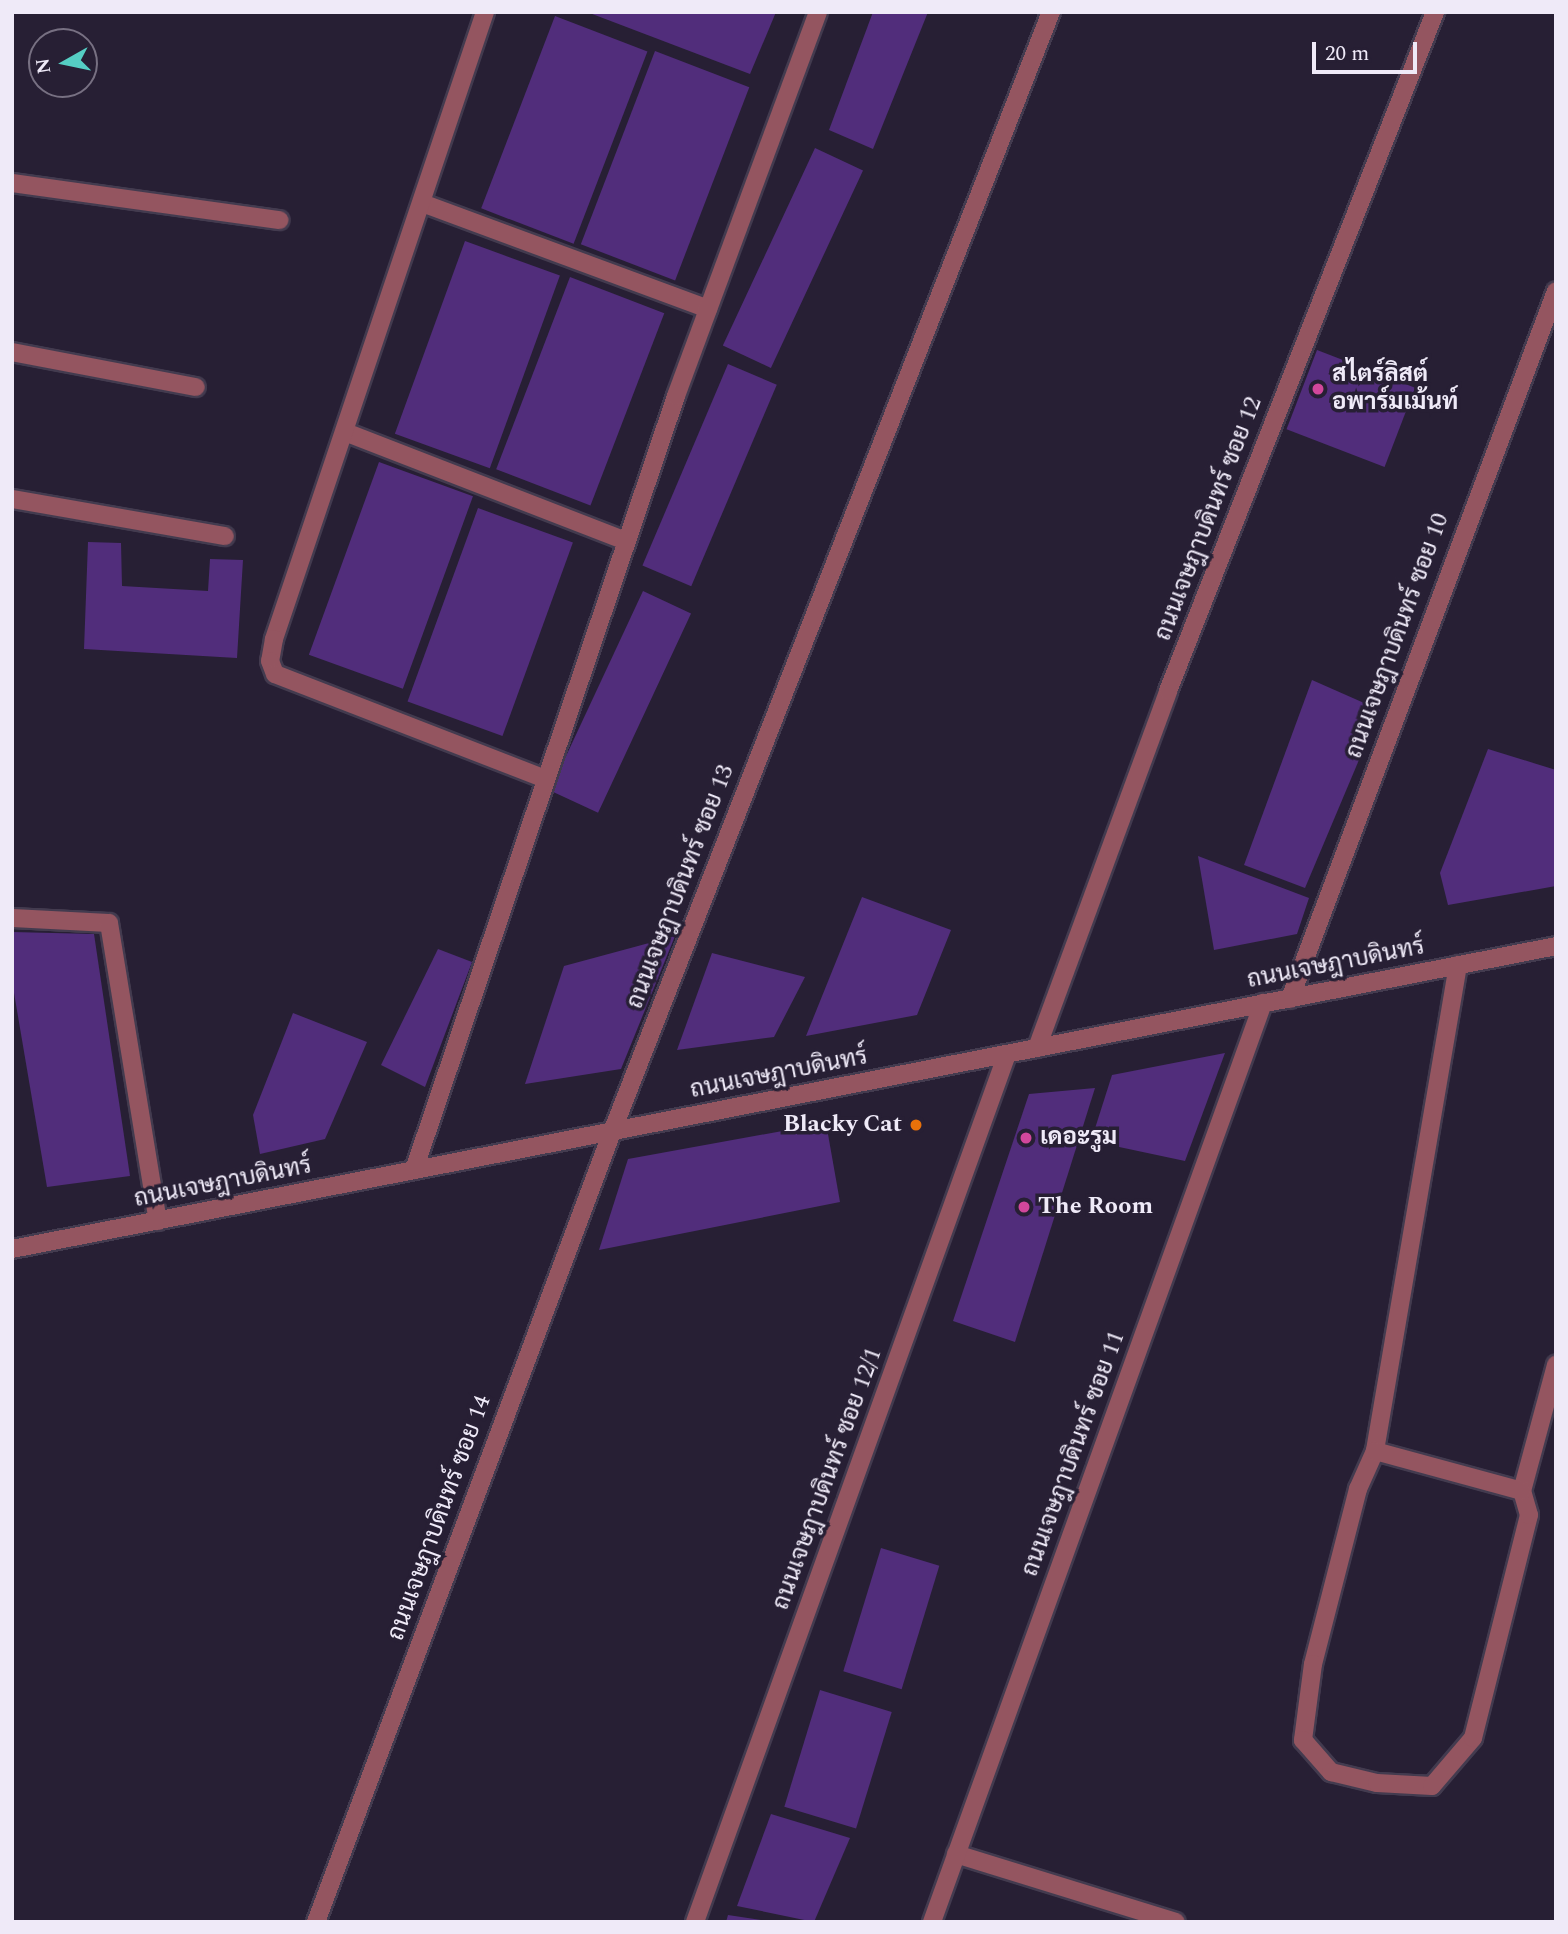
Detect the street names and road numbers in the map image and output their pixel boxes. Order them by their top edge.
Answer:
street label: ถนนเจษฎาบดินทร์ ซอย 12 [1149,393,1269,645]
street label: ถนนเจษฎาบดินทร์ ซอย 10 [1340,509,1456,763]
street label: ถนนเจษฎาบดินทร์ ซอย 13 [621,761,741,1013]
street label: ถนนเจษฎาบดินทร์ [1245,933,1427,995]
street label: ถนนเจษฎาบดินทร์ [688,1043,870,1105]
street label: ถนนเจษฎาบดินทร์ [132,1152,314,1214]
street label: ถนนเจษฎาบดินทร์ ซอย 11 [1016,1327,1132,1581]
street label: ถนนเจษฎาบดินทร์ ซอย 12/1 [767,1344,889,1614]
street label: ถนนเจษฎาบดินทร์ ซอย 14 [382,1391,498,1645]

